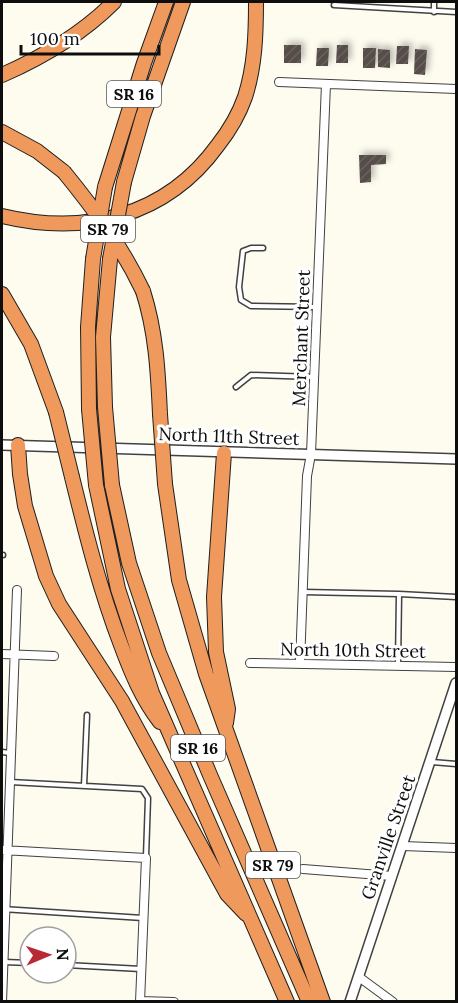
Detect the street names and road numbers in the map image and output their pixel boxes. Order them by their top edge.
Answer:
road number: SR 16 [107,81,161,107]
road number: SR 79 [81,216,135,242]
street label: Merchant Street [287,269,315,407]
street label: North 11th Street [158,422,300,450]
street label: North 10th Street [280,637,426,663]
road number: SR 16 [171,735,225,761]
street label: Granville Street [356,771,420,903]
road number: SR 79 [246,852,300,878]

